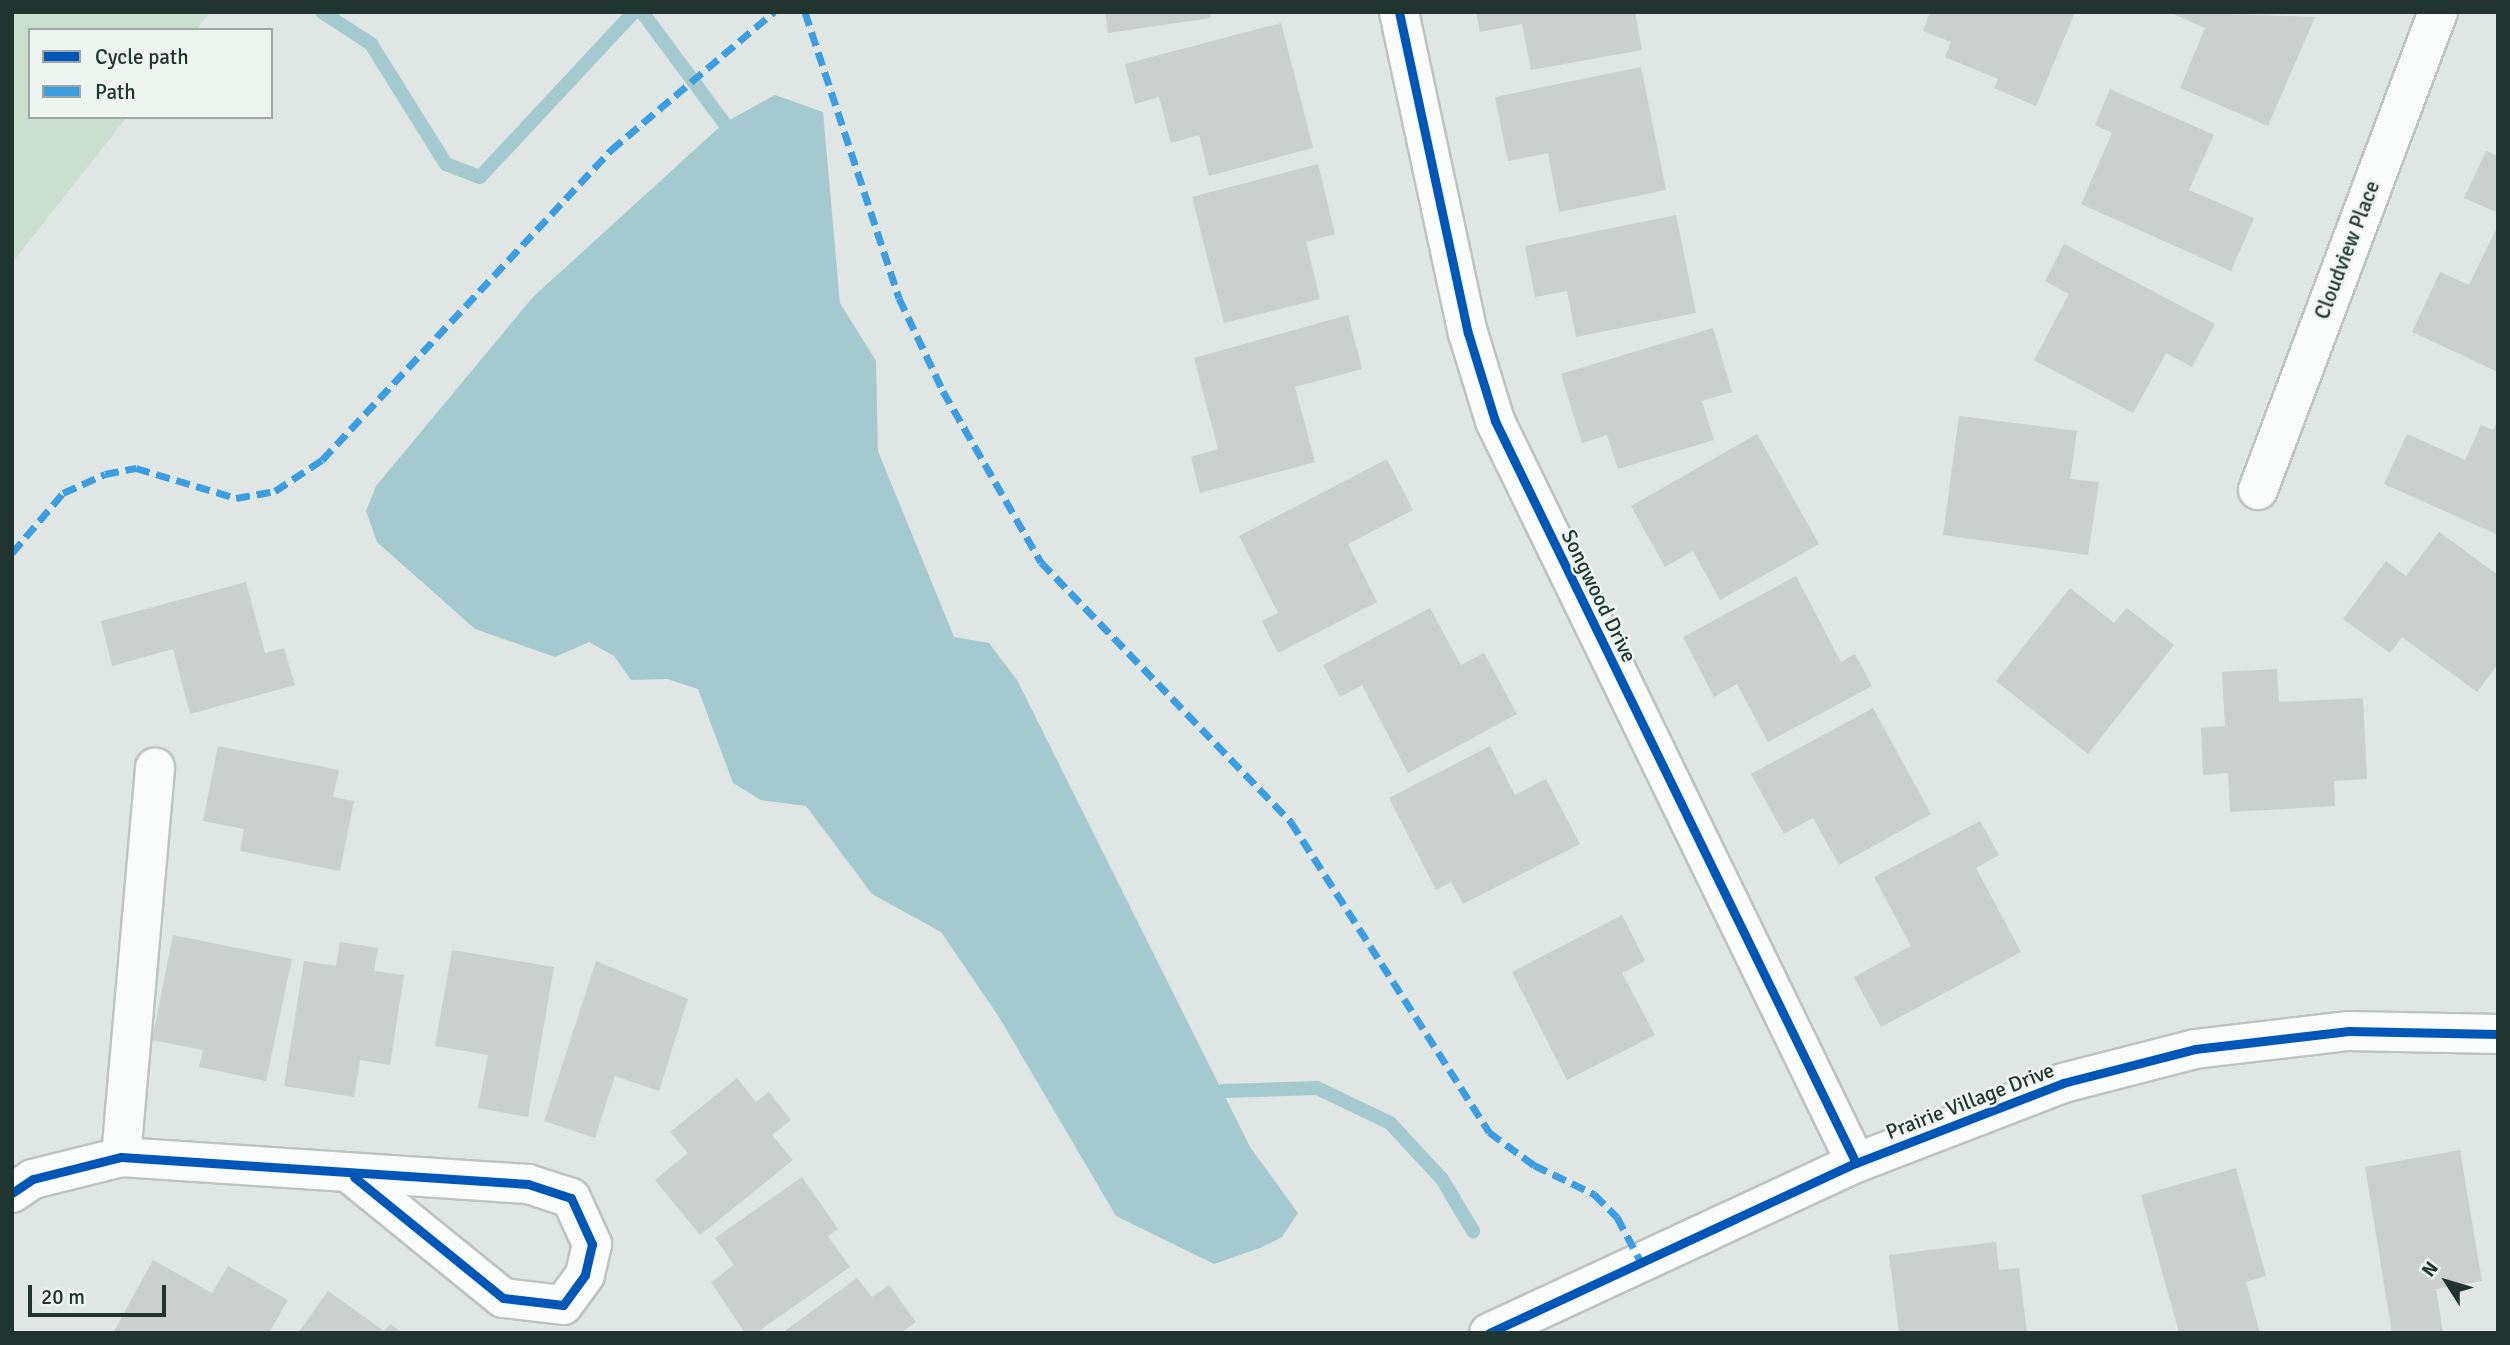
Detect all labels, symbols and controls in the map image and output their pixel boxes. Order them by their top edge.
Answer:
legend [28,28,273,119]
text: Cycle path [95,44,189,70]
text: Path [95,79,136,105]
street label: Cloudview Place [2309,177,2385,323]
street label: Songwood Drive [1556,526,1642,666]
street label: Prairie Village Drive [1882,1057,2058,1145]
north arrow [2412,1247,2482,1317]
text: N [2417,1257,2444,1282]
scale bar [32,1272,170,1316]
text: 20 m [41,1284,85,1310]

